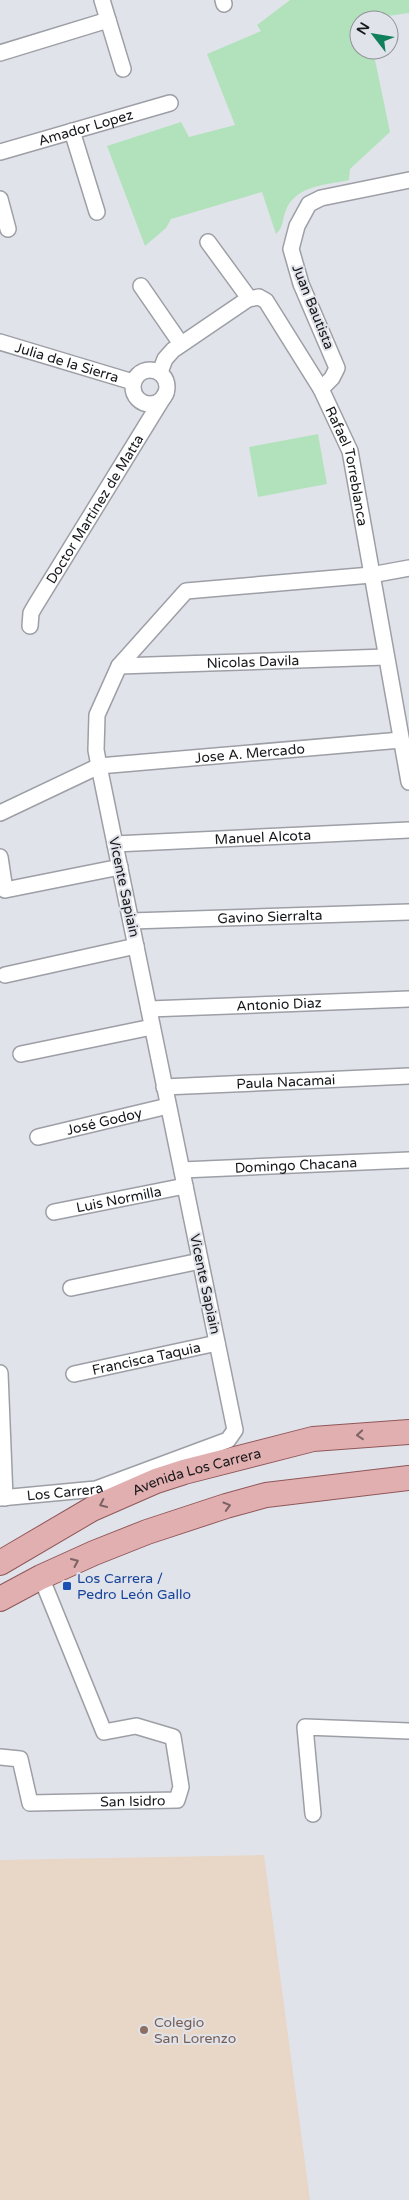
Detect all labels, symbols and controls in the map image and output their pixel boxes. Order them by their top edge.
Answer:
north arrow [349,10,399,60]
text: N [353,19,373,38]
street label: Amador Lopez [36,106,135,149]
street label: Juan Bautista [288,262,338,352]
street label: Julia de la Sierra [13,339,121,386]
street label: Rafael Torreblanca [322,404,372,527]
street label: Doctor Martínez de Matta [42,431,147,587]
street label: Nicolas Davila [206,651,300,672]
street label: Jose A. Mercado [194,740,305,766]
street label: Manuel Alcota [214,826,311,848]
street label: Vicente Sapiain [105,835,143,939]
street label: Gavino Sierralta [217,906,323,927]
street label: Antonio Diaz [236,994,322,1014]
street label: Paula Nacamai [236,1071,336,1092]
street label: José Godoy [65,1104,144,1138]
street label: Domingo Chacana [234,1154,357,1176]
street label: Luis Normilla [75,1182,163,1216]
street label: Vicente Sapiain [186,1232,224,1336]
street label: Francisca Taquia [90,1338,202,1378]
one-way arrow [356,1430,364,1441]
street label: Avenida Los Carrera [129,1444,263,1499]
street label: Los Carrera [26,1479,105,1504]
one-way arrow [100,1498,109,1508]
one-way arrow [223,1501,232,1512]
one-way arrow [70,1557,79,1568]
place label: Los Carrera / Pedro León Gallo [77,1570,191,1603]
marker: Los Carrera / Pedro León Gallo [61,1580,73,1592]
street label: San Isidro [100,1792,166,1810]
place label: Colegio San Lorenzo [154,2014,236,2047]
marker: Colegio San Lorenzo [138,2024,150,2036]

